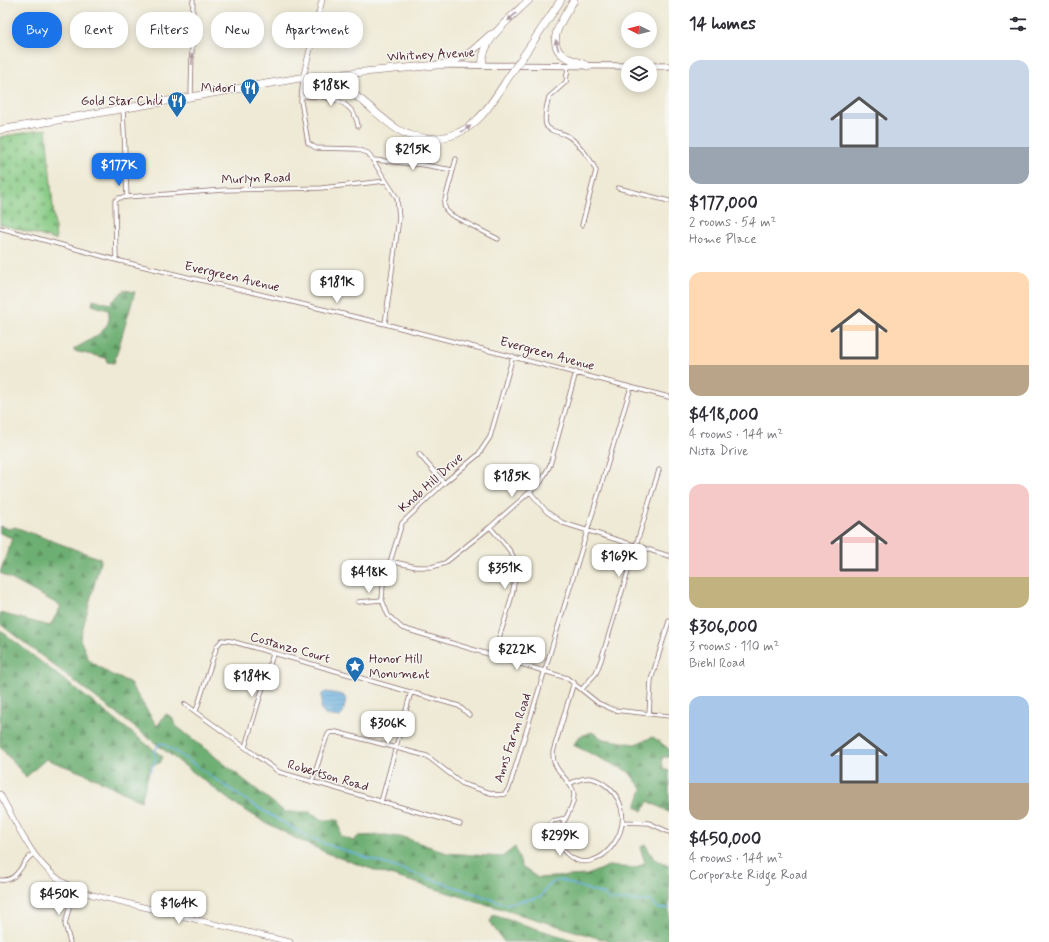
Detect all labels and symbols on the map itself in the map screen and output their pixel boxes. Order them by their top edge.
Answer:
one-way arrow [507,12,517,22]
north arrow [621,12,657,48]
one-way arrow [554,39,560,51]
street label: Whitney Avenue [387,44,475,66]
one-way arrow [188,53,195,65]
pin: $188K [303,73,359,107]
restaurant icon: Midori [239,77,261,105]
place label: Midori [201,80,236,97]
restaurant icon: Gold Star Chili [166,90,188,118]
place label: Gold Star Chili [81,93,163,110]
one-way arrow [461,125,472,132]
pin: $215K [385,137,441,171]
pin: $177K [91,153,147,187]
street label: Murlyn Road [221,169,291,189]
street label: Evergreen Avenue [182,258,281,297]
pin: $181K [309,270,365,304]
street label: Evergreen Avenue [498,333,596,376]
street label: Knob Hill Drive [395,449,467,517]
pin: $185K [484,464,540,498]
pin: $169K [591,544,647,578]
pin: $351K [477,556,533,590]
pin: $418K [341,560,397,594]
street label: Costanzo Court [248,628,332,668]
pin: $222K [489,637,545,671]
place label: Honor Hill Monument [369,651,430,683]
place icon: Honor Hill Monument [344,655,366,683]
pin: $184K [224,664,280,698]
street label: Anns Farm Road [491,691,535,785]
pin: $306K [360,711,416,745]
street label: Robertson Road [285,756,371,796]
pin: $299K [532,823,588,857]
pin: $450K [31,882,87,916]
pin: $164K [151,891,207,925]

